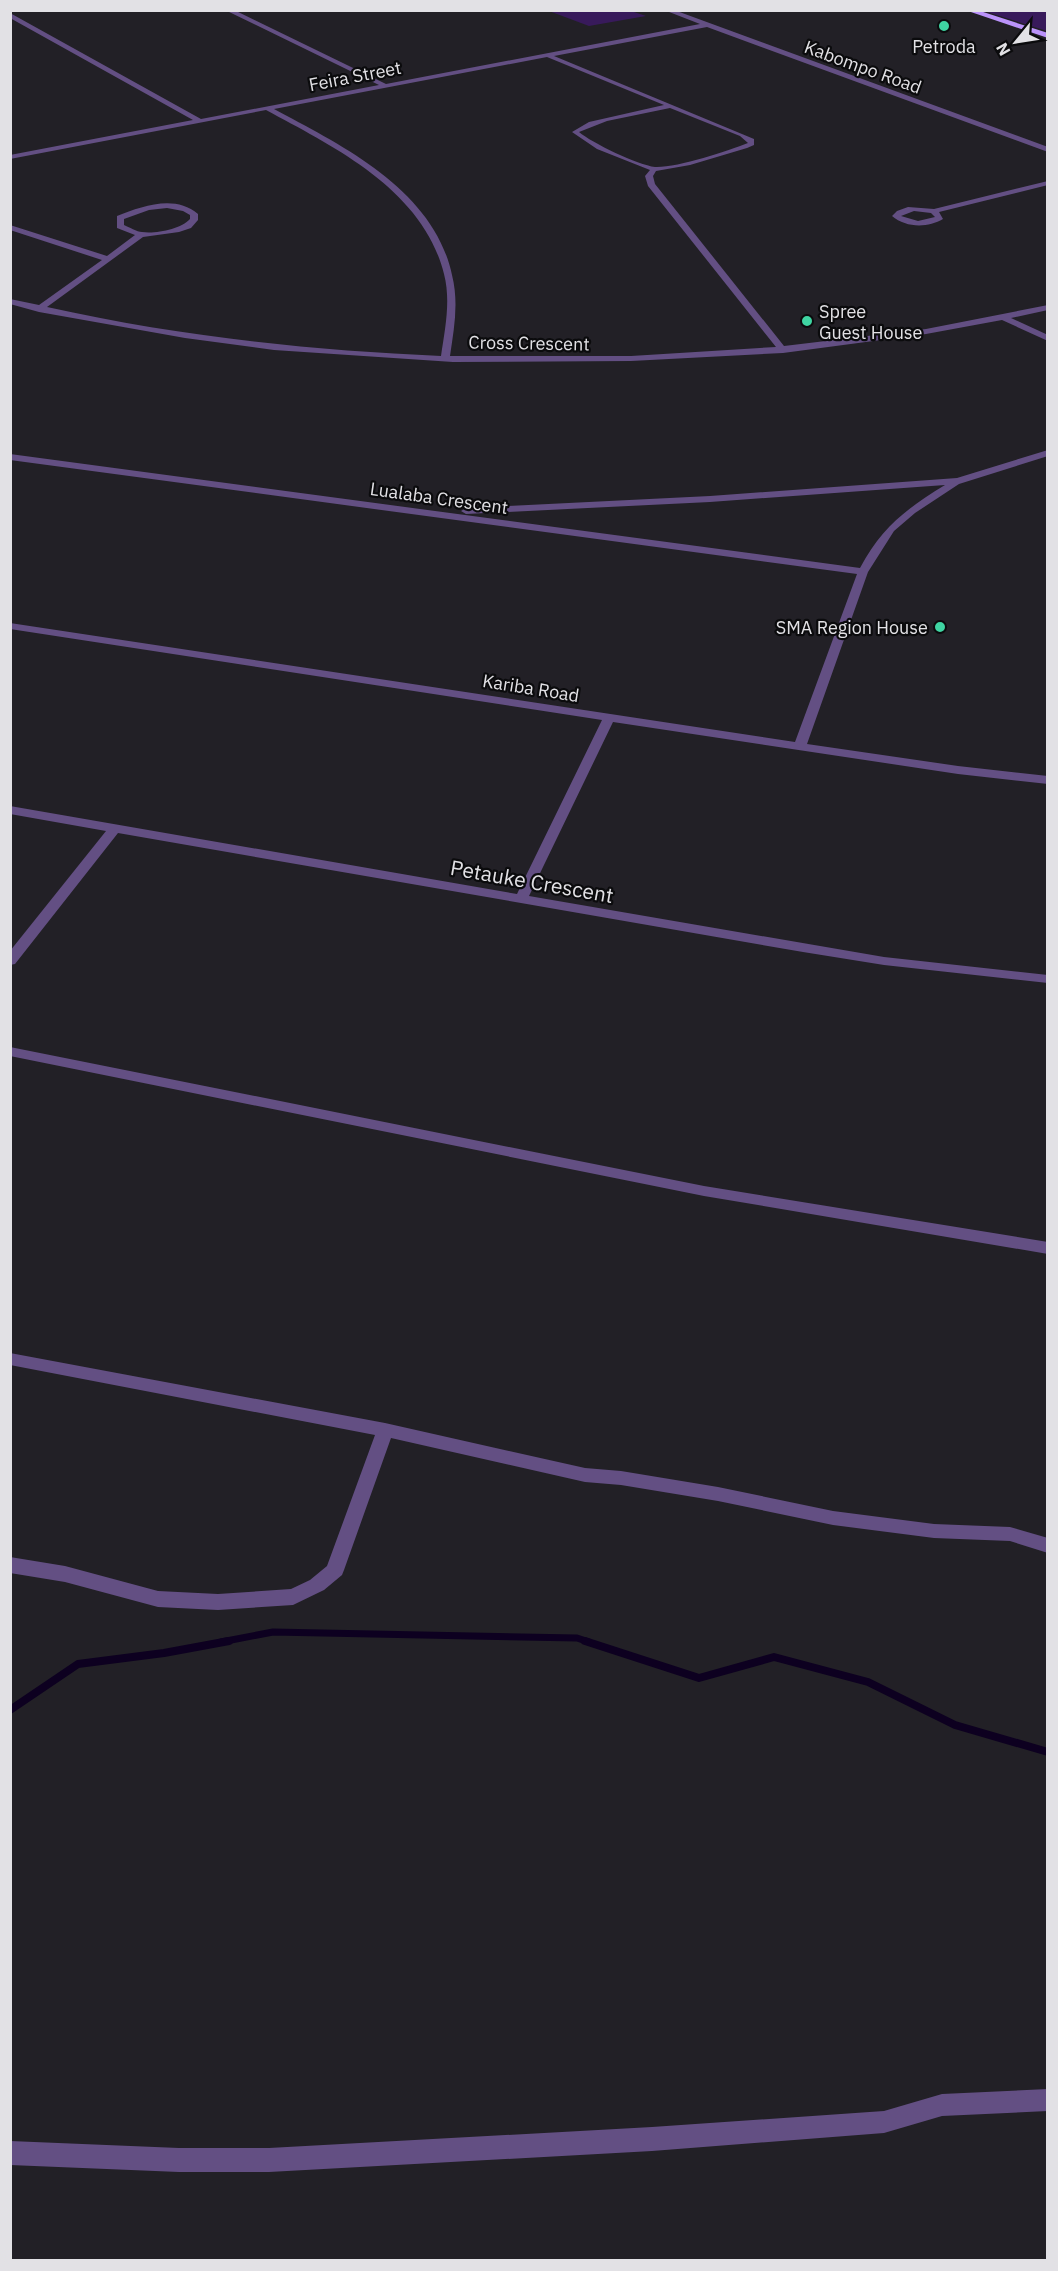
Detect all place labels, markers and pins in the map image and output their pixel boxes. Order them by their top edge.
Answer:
marker: Petroda [937,19,951,33]
place label: Petroda [912,35,976,58]
place label: Spree Guest House [819,300,923,344]
marker: Spree Guest House [800,314,814,328]
place label: SMA Region House [776,616,928,639]
marker: SMA Region House [933,620,947,634]

